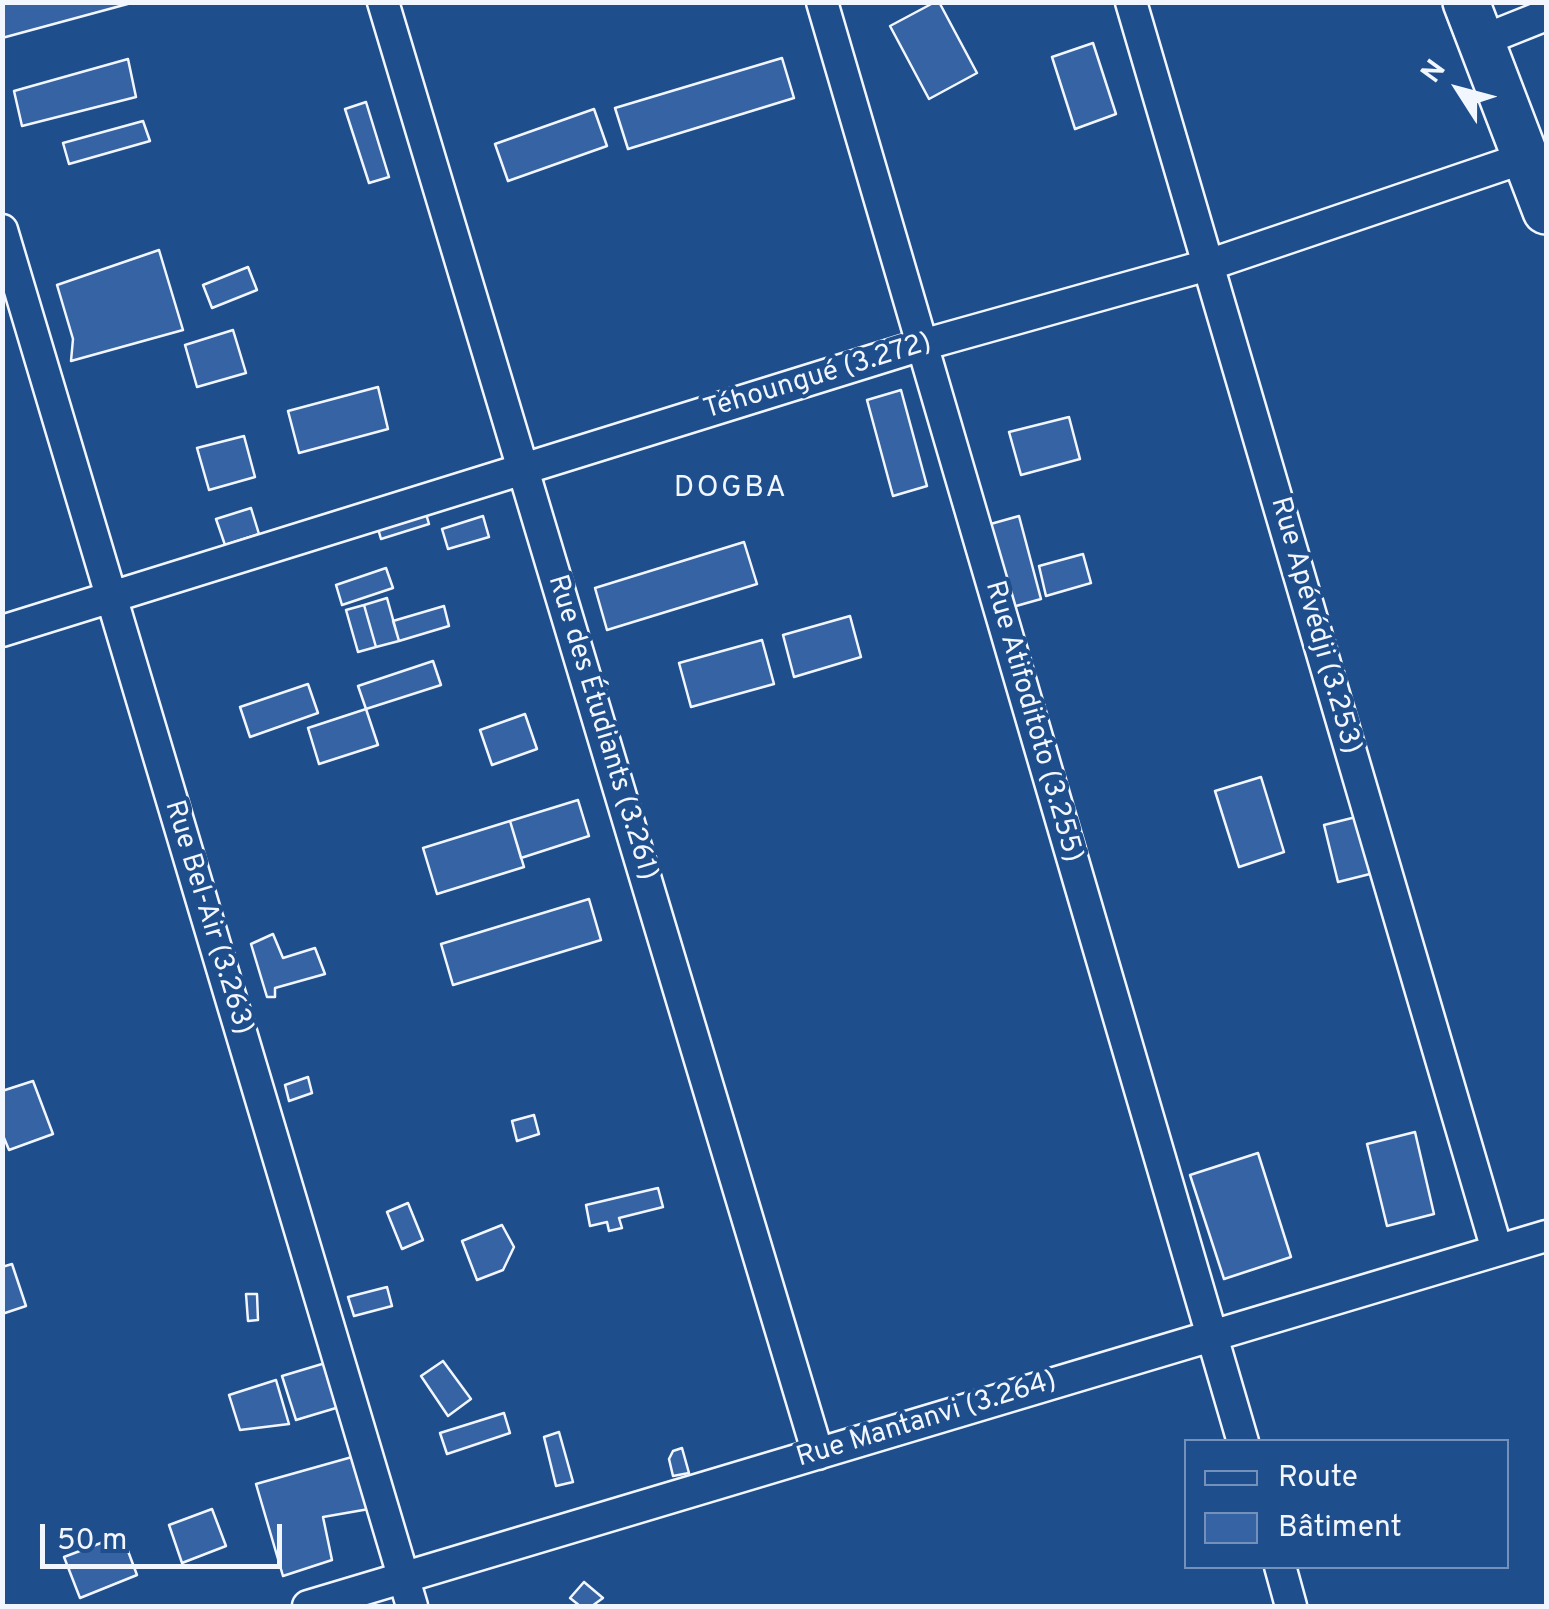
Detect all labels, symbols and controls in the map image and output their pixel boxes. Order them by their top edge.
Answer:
north arrow [1409,40,1509,140]
text: N [1414,54,1455,91]
street label: Téhoungué (3.272) [700,327,936,429]
district label: DOGBA [674,472,788,508]
street label: Rue Apévédji (3.253) [1261,494,1367,758]
street label: Rue des Étudiants (3.261) [538,571,664,885]
street label: Rue Atifoditoto (3.255) [976,577,1088,867]
street label: Rue Bel-Air (3.263) [155,797,259,1039]
street label: Rue Mantanvi (3.264) [793,1365,1061,1477]
legend [1184,1439,1509,1569]
text: Route [1278,1460,1358,1497]
scale bar [45,1504,288,1566]
text: Bâtiment [1278,1510,1402,1547]
text: 50 m [57,1523,127,1560]

